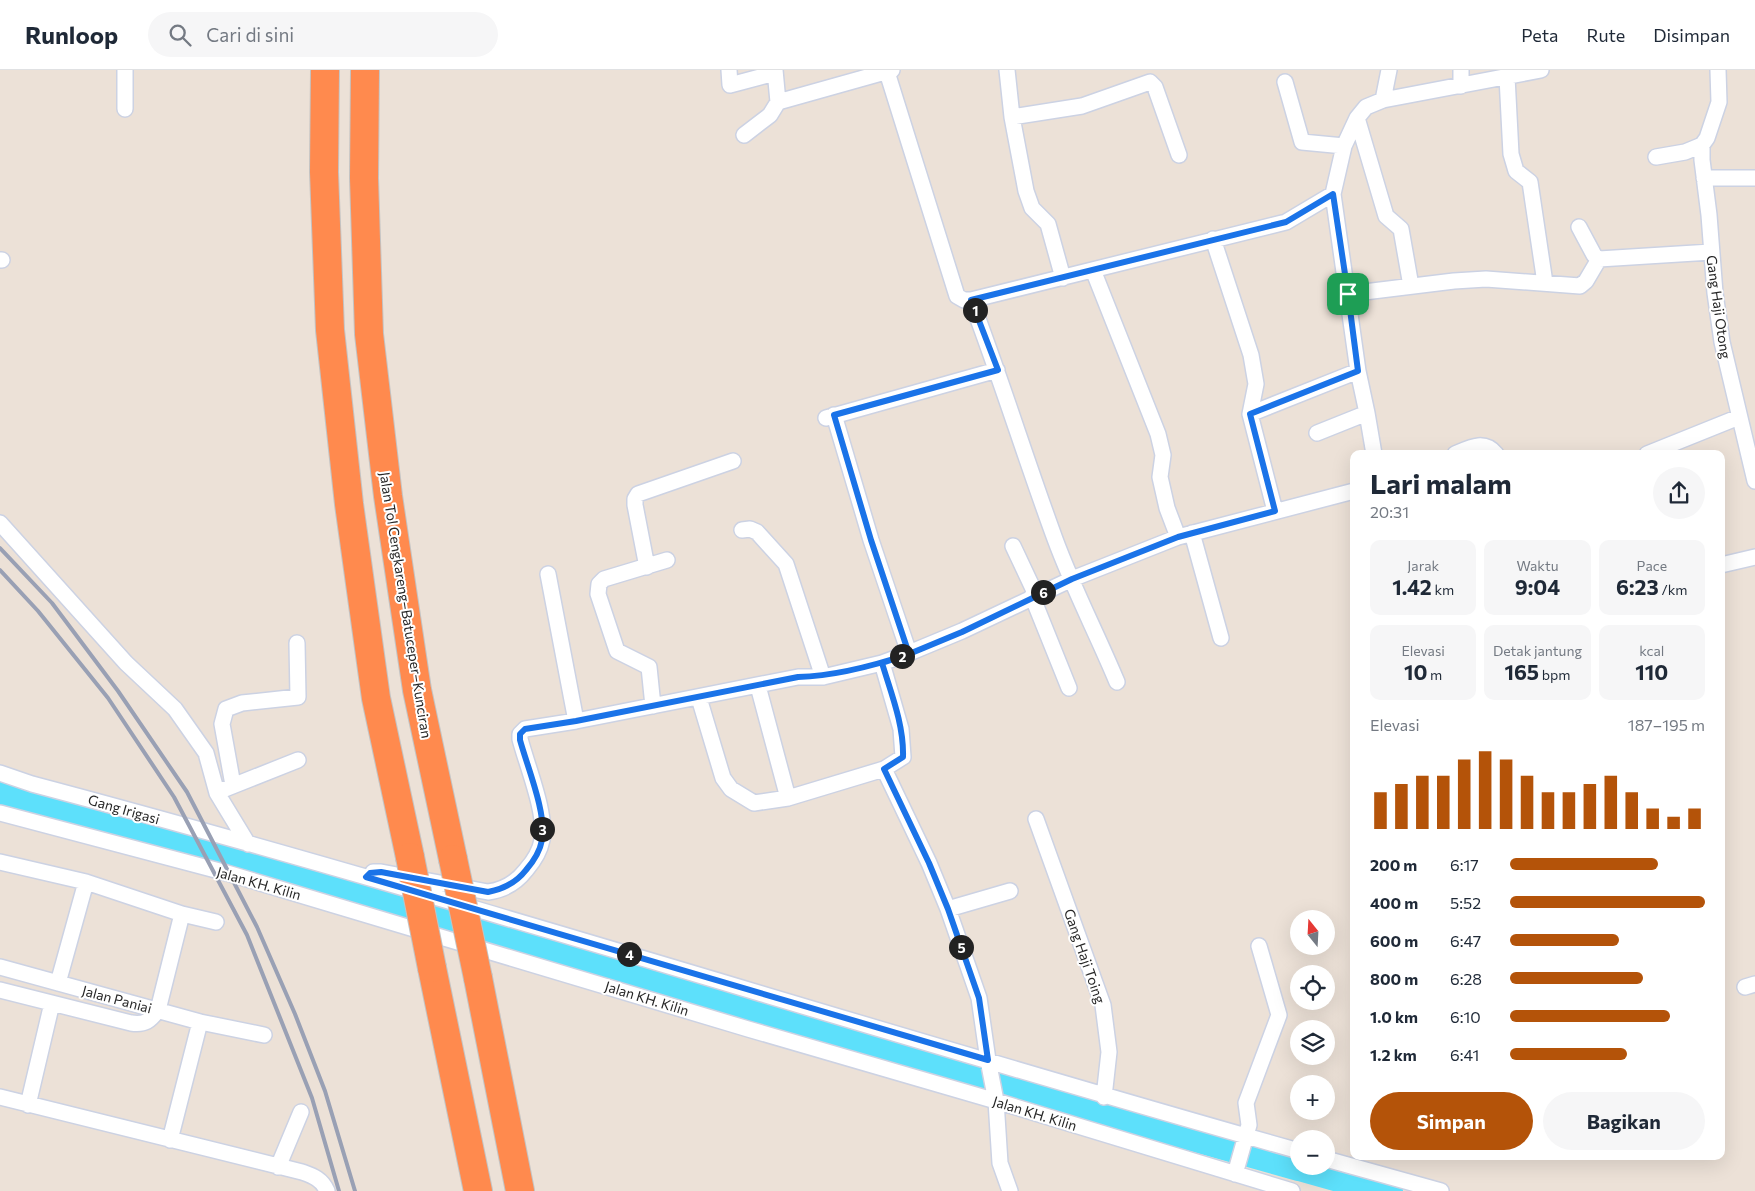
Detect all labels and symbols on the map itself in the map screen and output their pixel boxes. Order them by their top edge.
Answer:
street label: Gang Haji Otong [1703,254,1735,360]
pin [1327,273,1369,315]
pin: 1 [962,298,988,322]
street label: Jalan Tol Cengkareng–Batuceper–Kunciran [377,471,435,739]
pin: 6 [1030,580,1056,604]
pin: 2 [890,644,914,668]
street label: Gang Irigasi [86,791,162,827]
pin: 3 [530,816,554,842]
street label: Jalan KH. Kilin [215,863,303,903]
street label: Gang Haji Toing [1061,906,1109,1006]
north arrow [1290,910,1335,955]
pin: 5 [948,934,974,960]
pin: 4 [616,942,642,966]
street label: Jalan KH. Kilin [603,977,691,1019]
street label: Jalan Paniai [80,982,154,1016]
street label: Jalan KH. Kilin [991,1092,1079,1134]

